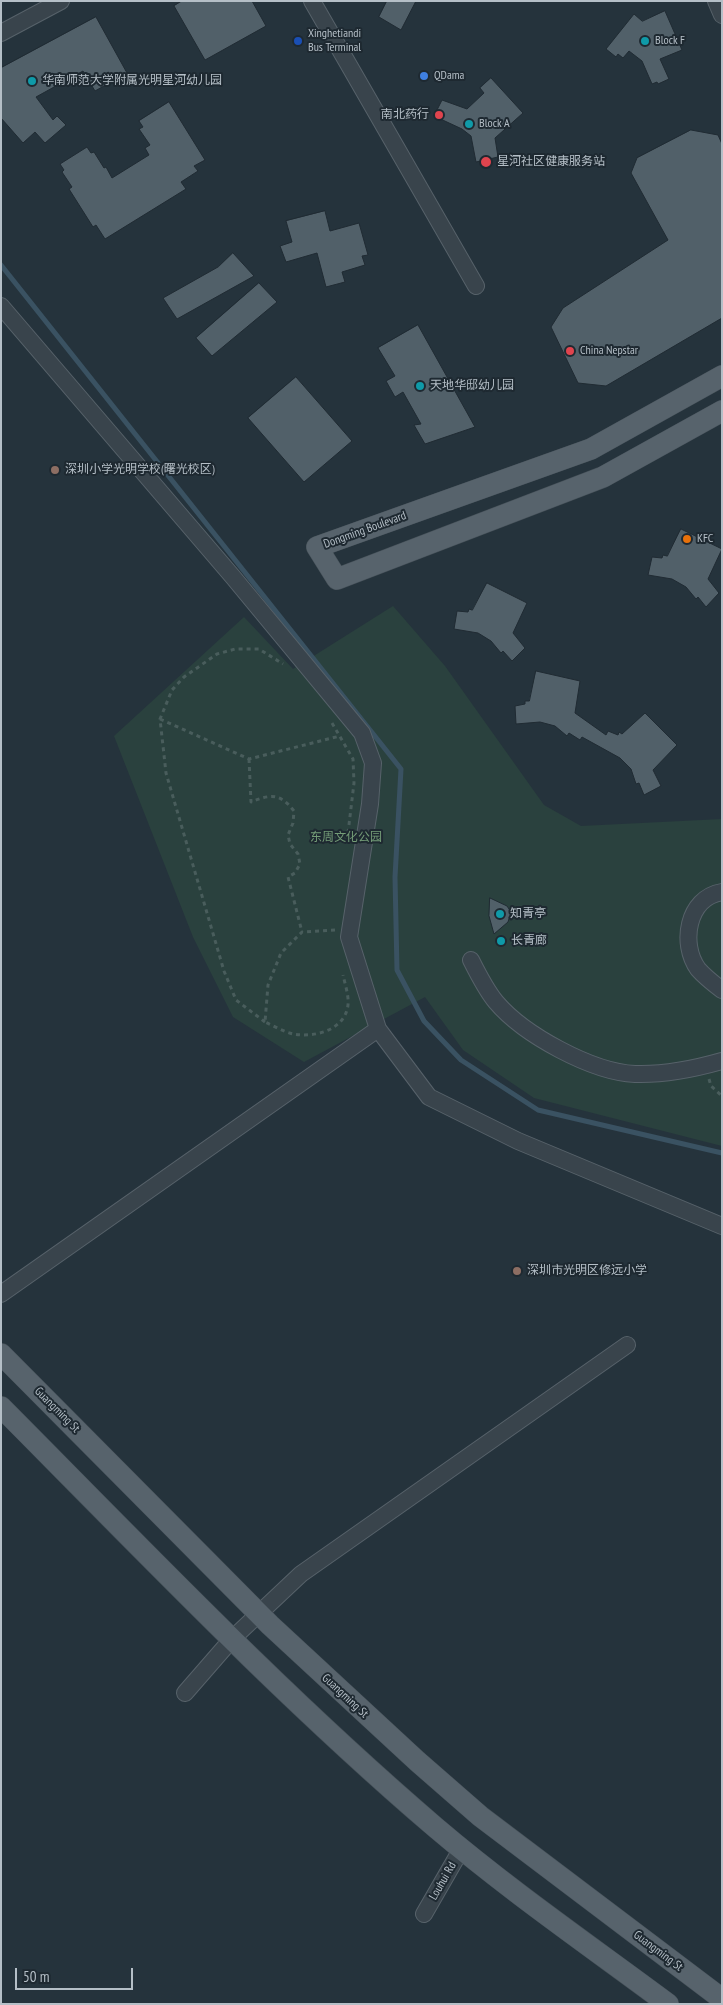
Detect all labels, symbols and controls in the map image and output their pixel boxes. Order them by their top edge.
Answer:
place label: Xinghetiandi Bus Terminal [308,27,361,55]
place label: Block F [655,34,685,48]
marker: Xinghetiandi Bus Terminal [292,35,304,47]
marker: Block F [639,35,651,47]
place label: QDama [434,69,464,83]
marker: QDama [418,70,430,82]
place label: 华南师范大学附属光明星河幼儿园 [42,74,222,88]
marker: 华南师范大学附属光明星河幼儿园 [26,75,38,87]
place label: 南北药行 [381,108,429,122]
marker: 南北药行 [433,109,445,121]
place label: Block A [479,117,510,131]
marker: Block A [463,118,475,130]
marker: 星河社区健康服务站 [479,155,493,169]
place label: 星河社区健康服务站 [497,155,605,169]
place label: China Nepstar [580,344,638,358]
marker: China Nepstar [564,345,576,357]
place label: 天地华邸幼儿园 [430,379,514,393]
marker: 天地华邸幼儿园 [414,380,426,392]
place label: 深圳小学光明学校(曙光校区) [65,463,215,477]
marker: 深圳小学光明学校(曙光校区) [49,464,61,476]
street label: Dongming Boulevard [322,508,408,552]
place label: KFC [697,532,713,546]
marker: KFC [681,533,693,545]
park label: 东周文化公园 [310,831,382,845]
place label: 知青亭 [510,907,546,921]
marker: 知青亭 [494,908,506,920]
place label: 长青廊 [511,934,547,948]
marker: 长青廊 [495,935,507,947]
place label: 深圳市光明区修远小学 [527,1264,647,1278]
marker: 深圳市光明区修远小学 [511,1265,523,1277]
street label: Guangming St [31,1384,83,1436]
street label: Guangming St [319,1671,371,1721]
street label: Louhui Rd [426,1859,460,1903]
street label: Guangming St [630,1928,686,1974]
scale bar [18,1958,135,1990]
text: 50 m [23,1967,49,1986]

